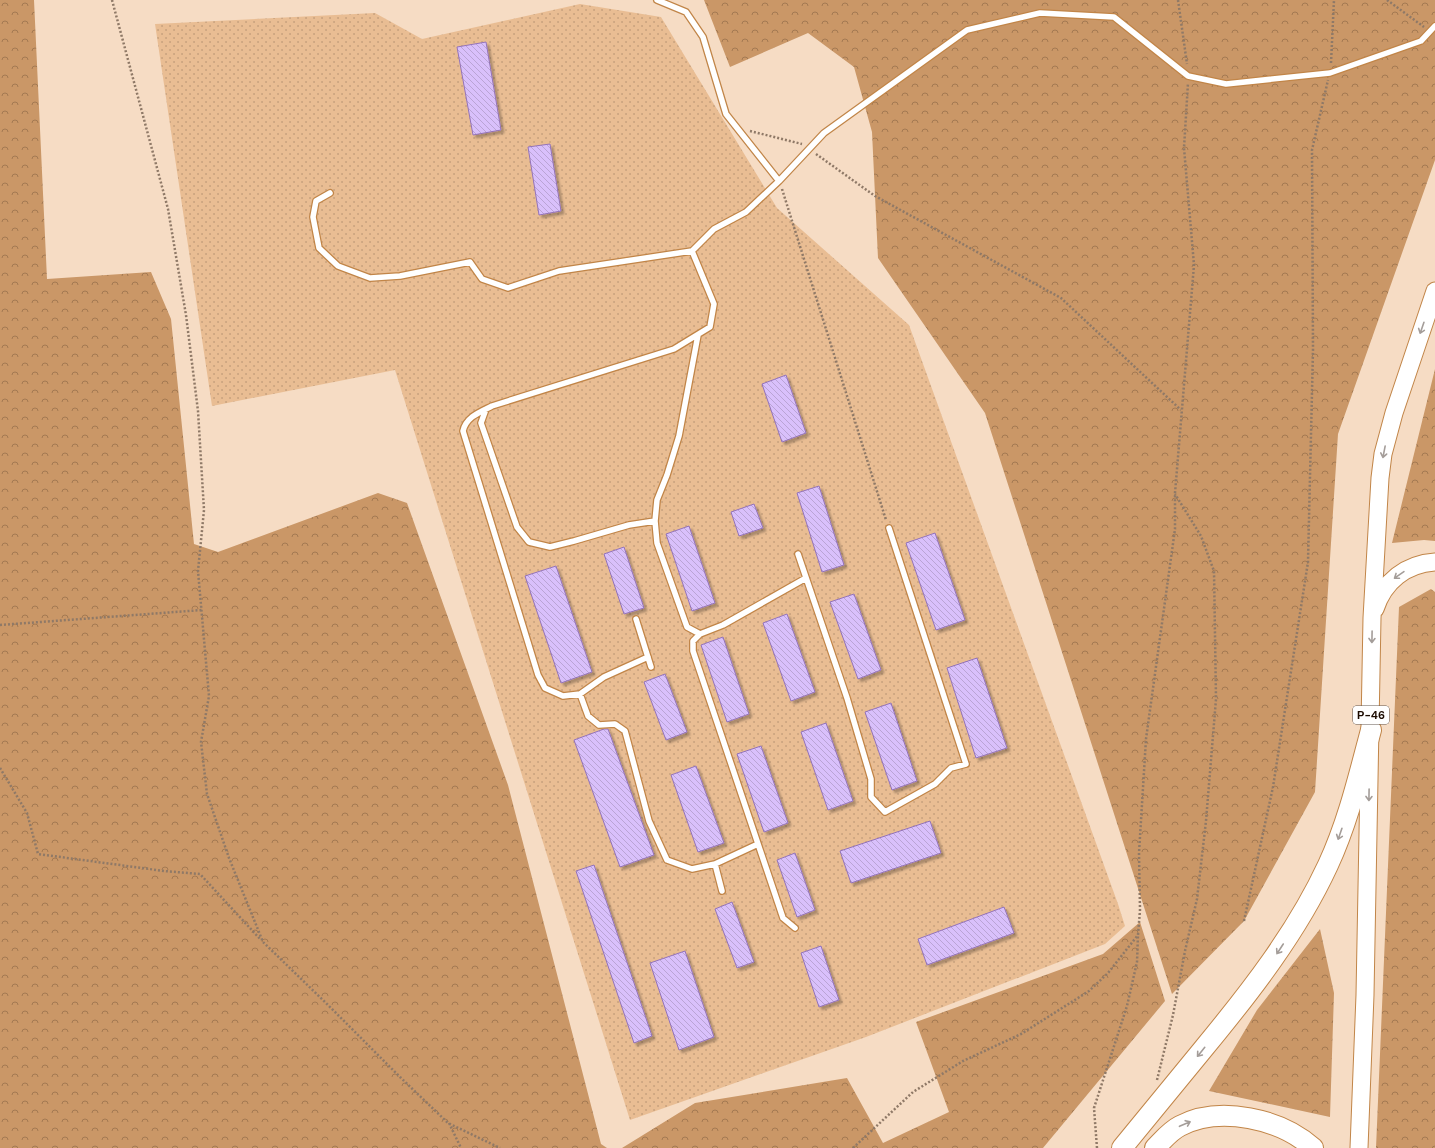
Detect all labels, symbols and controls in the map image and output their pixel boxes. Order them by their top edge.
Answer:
one-way arrow [1418,321,1425,334]
one-way arrow [1380,445,1388,458]
one-way arrow [1394,571,1405,579]
one-way arrow [1368,630,1376,643]
road number: Р-46 [1353,706,1389,724]
one-way arrow [1365,788,1373,801]
one-way arrow [1336,828,1344,840]
one-way arrow [1276,943,1284,954]
one-way arrow [1196,1046,1205,1057]
one-way arrow [1179,1120,1191,1127]

